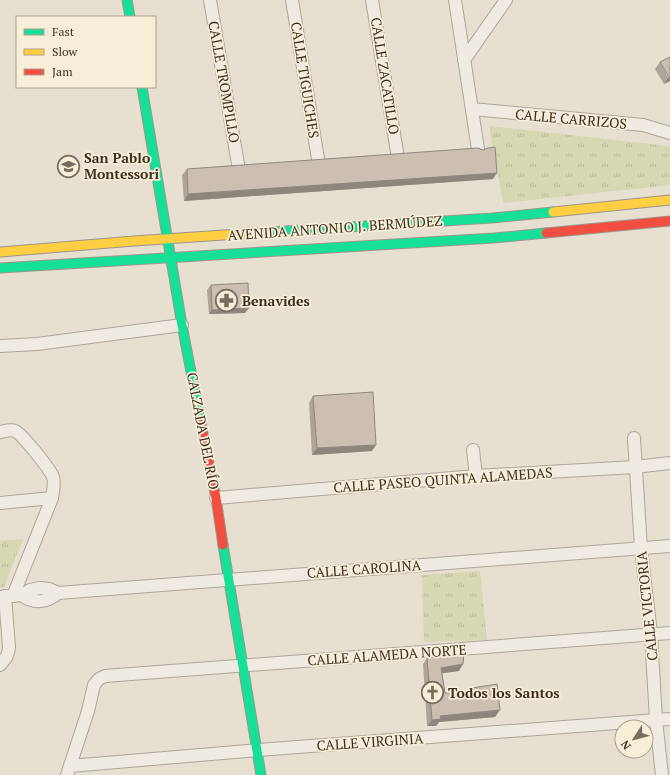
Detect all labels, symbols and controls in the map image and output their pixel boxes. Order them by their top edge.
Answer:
legend [16,16,156,88]
street label: CALLE ZACATILLO [367,16,404,136]
street label: CALLE TROMPILLO [204,19,245,144]
street label: CALLE TIGUICHES [287,20,324,139]
text: Fast [52,24,75,39]
text: Slow [52,44,78,59]
text: Jam [52,64,73,79]
street label: CALLE CARRIZOS [514,104,628,133]
place label: San Pablo Montessori [84,148,159,183]
school or university icon: San Pablo Montessori [55,153,81,179]
street label: AVENIDA ANTONIO J. BERMÚDEZ [227,211,443,244]
pharmacy icon: Benavides [213,288,239,314]
place label: Benavides [242,291,310,310]
street label: CALZADA DEL RÍO [183,371,224,491]
street label: CALLE PASEO QUINTA ALAMEDAS [333,462,553,497]
street label: CALLE VICTORIA [631,550,662,662]
street label: CALLE CAROLINA [306,555,422,582]
street label: CALLE ALAMEDA NORTE [307,639,467,670]
church icon: Todos los Santos [419,680,445,706]
place label: Todos los Santos [448,683,560,702]
north arrow [614,719,654,759]
street label: CALLE VIRGINIA [316,728,424,755]
text: N [617,737,634,752]

